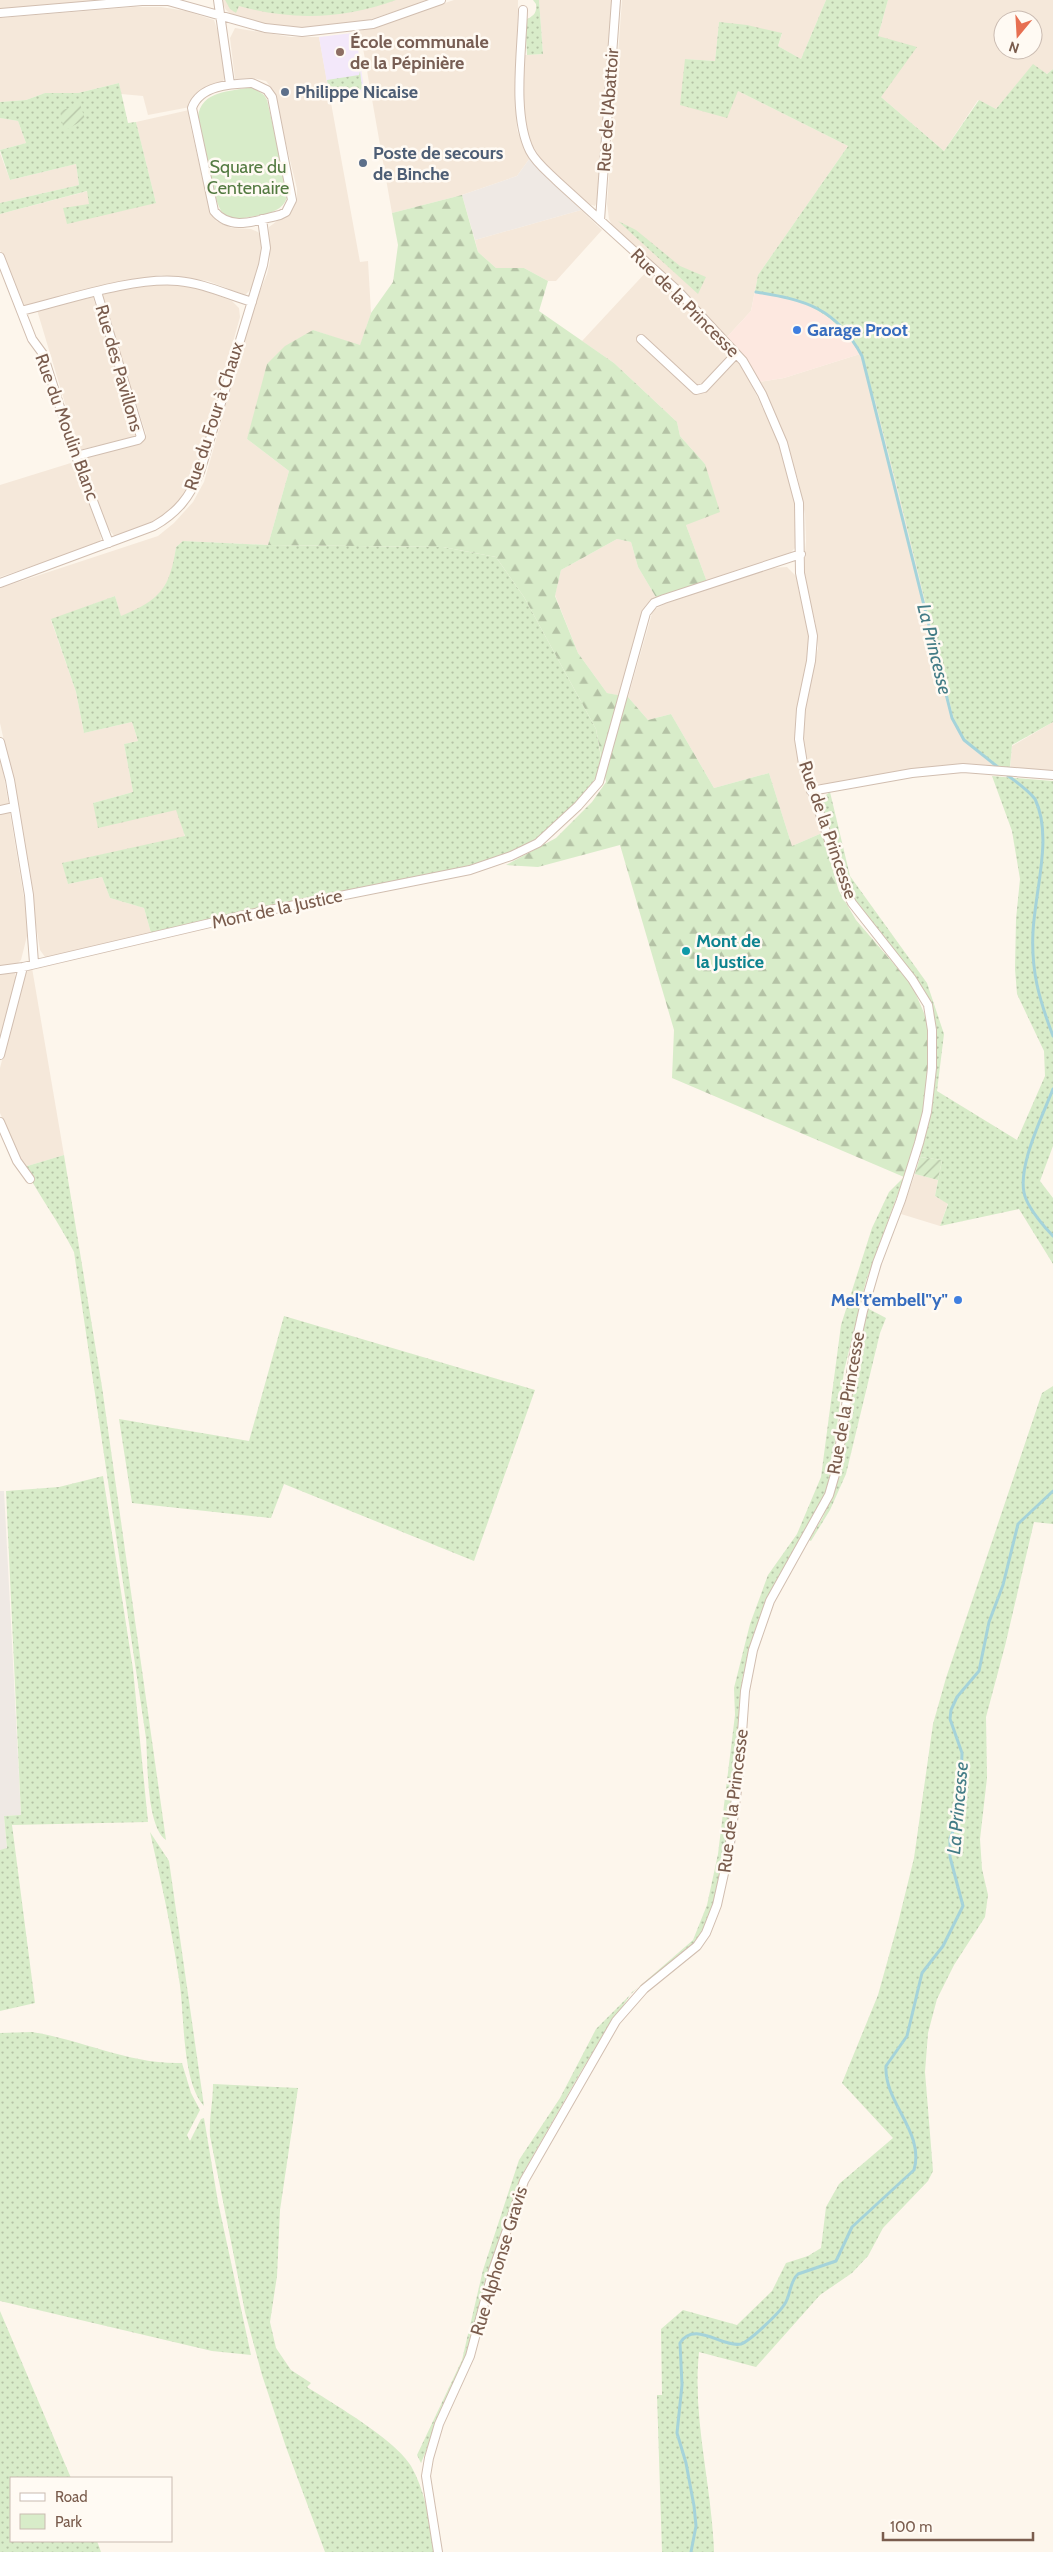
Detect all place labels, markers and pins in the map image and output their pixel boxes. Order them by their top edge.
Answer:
place label: École communale de la Pépinière [350,31,489,74]
marker: École communale de la Pépinière [334,46,346,58]
place label: Philippe Nicaise [295,81,418,103]
marker: Philippe Nicaise [279,86,291,98]
place label: Poste de secours de Binche [373,142,504,185]
marker: Poste de secours de Binche [357,157,369,169]
place label: Garage Proot [807,319,908,341]
marker: Garage Proot [791,324,803,336]
place label: Mont de la Justice [696,930,764,973]
marker: Mont de la Justice [680,945,692,957]
place label: Mel't'embell"y" [831,1289,948,1311]
marker: Mel't'embell"y" [952,1294,964,1306]

